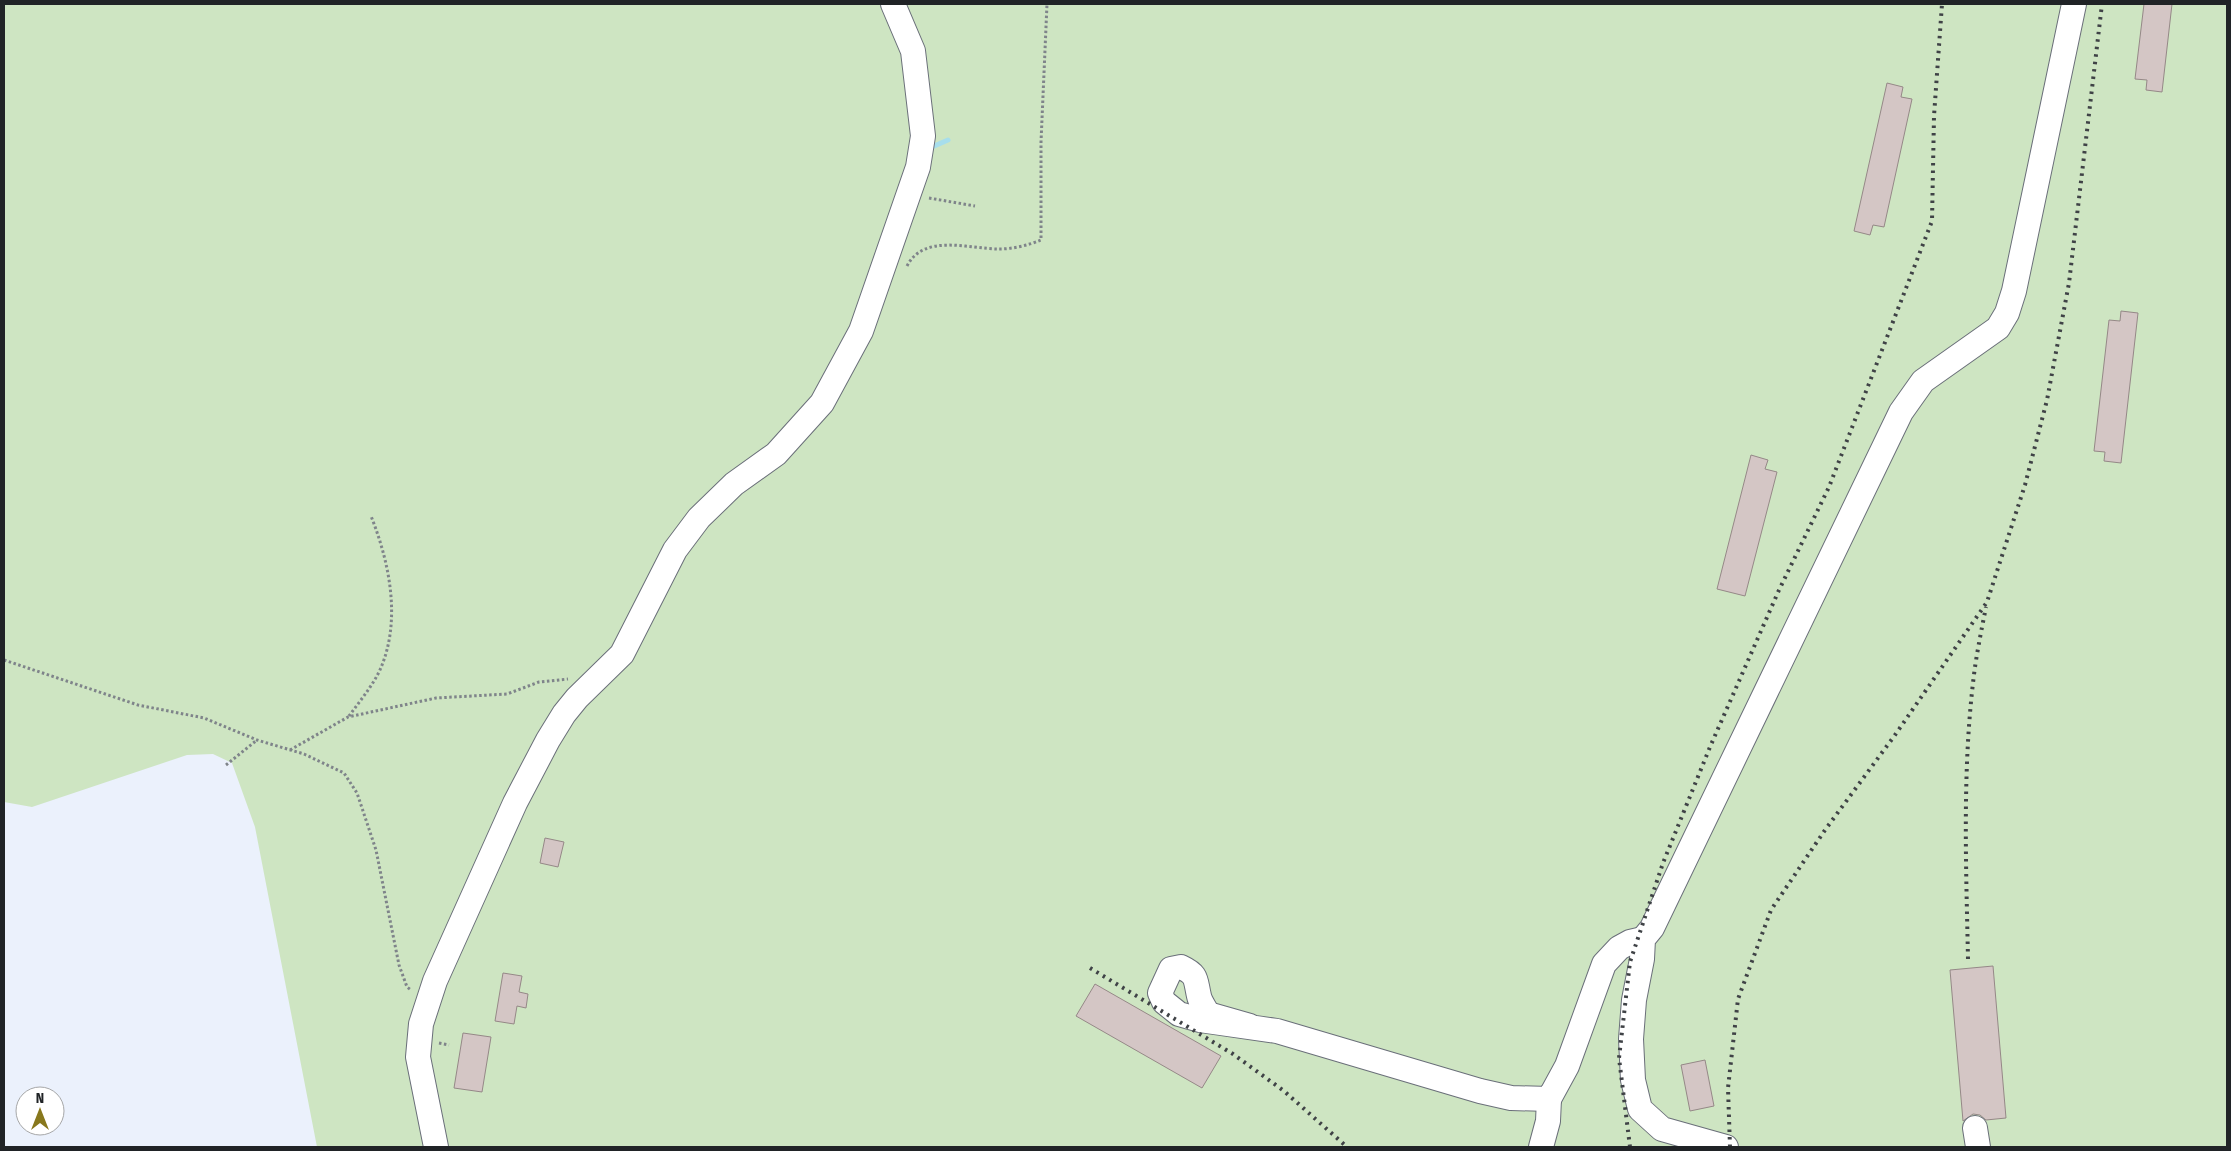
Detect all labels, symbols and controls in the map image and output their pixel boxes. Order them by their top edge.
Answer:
north arrow [15,1086,65,1136]
text: N [36,1090,44,1107]

